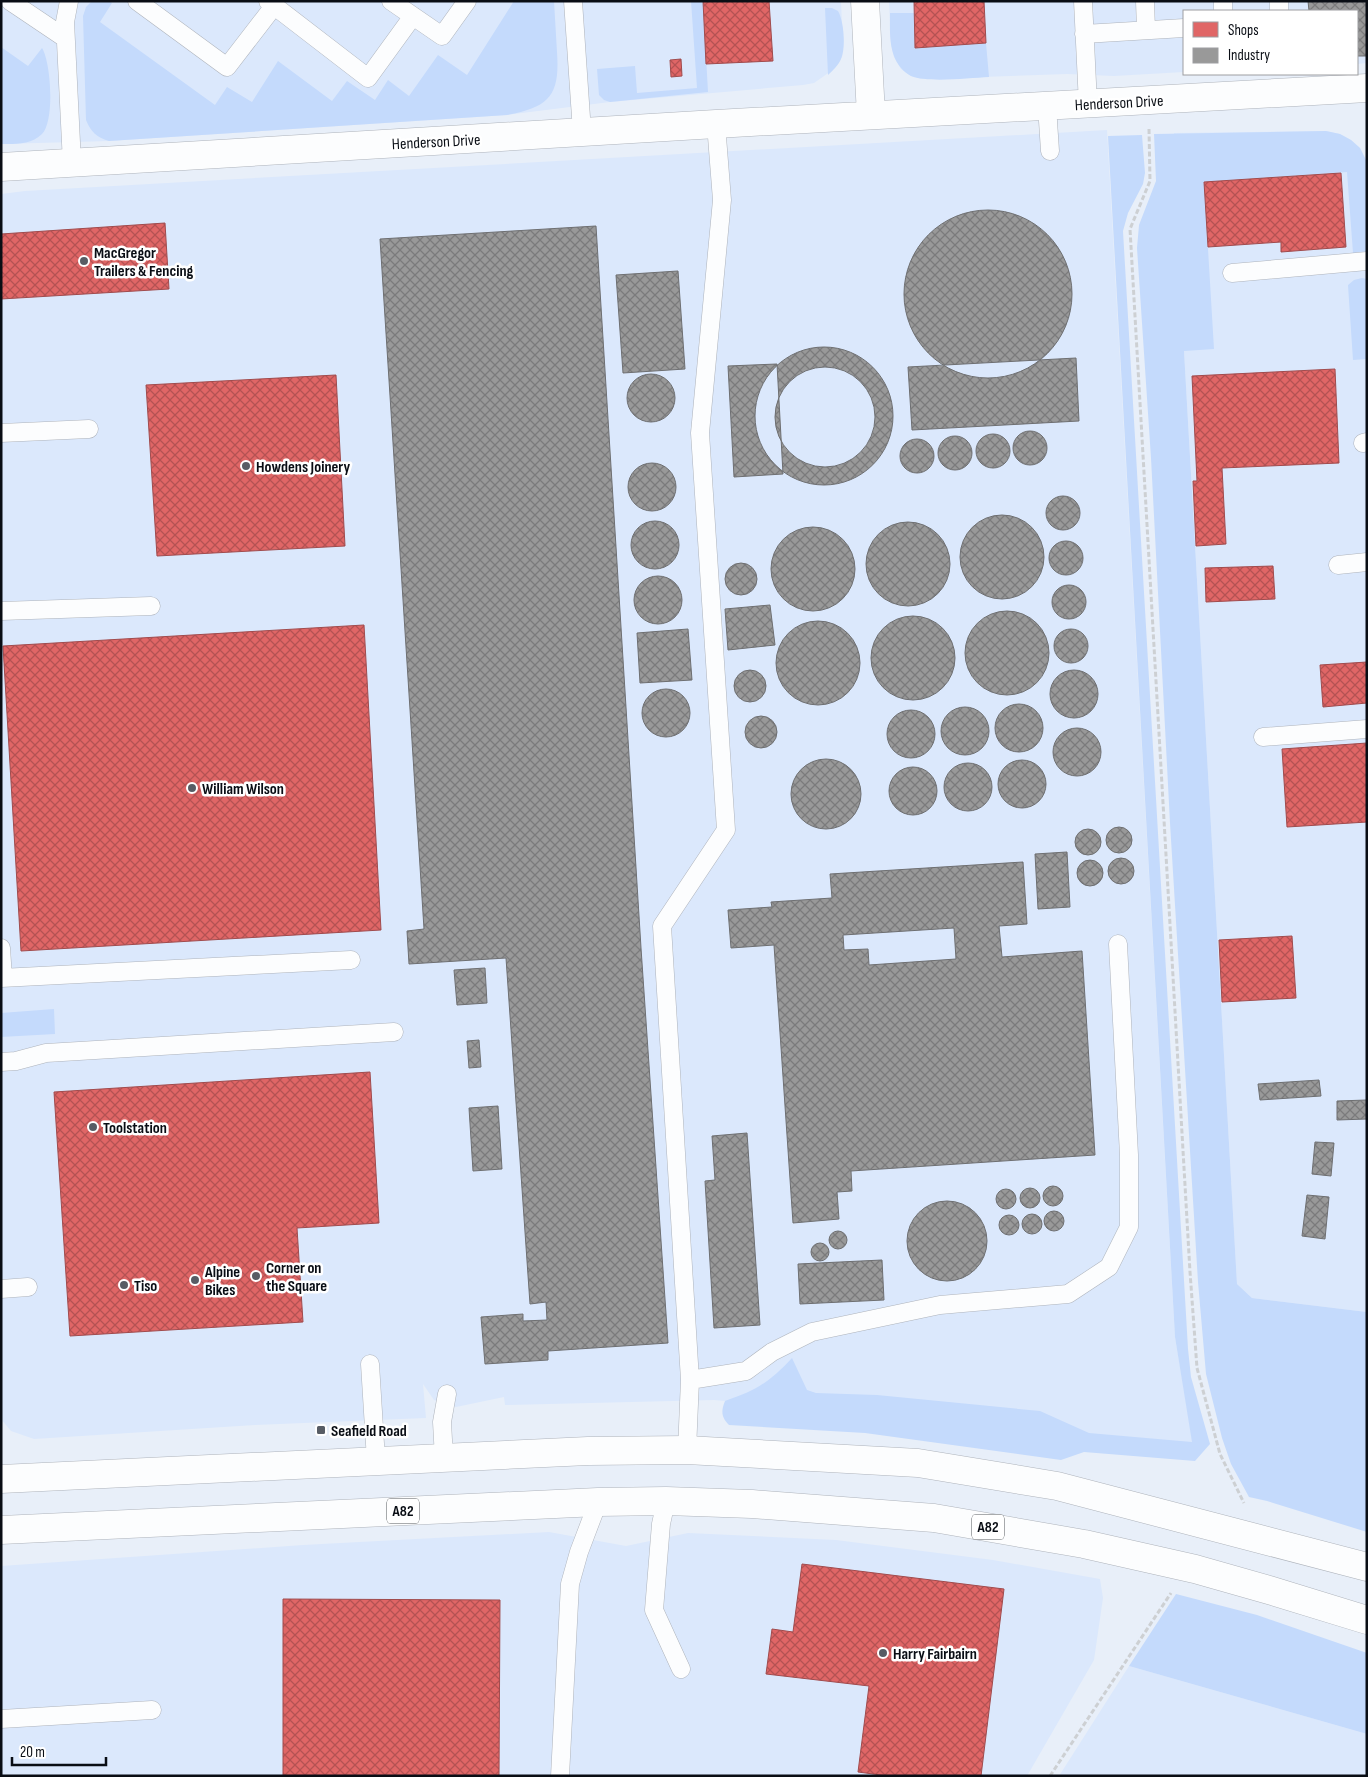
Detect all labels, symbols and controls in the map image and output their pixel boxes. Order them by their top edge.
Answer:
legend [1183,10,1358,75]
text: Shops [1228,21,1259,40]
text: Industry [1228,46,1270,65]
street label: Henderson Drive [1074,92,1164,115]
street label: Henderson Drive [391,131,481,154]
place label: MacGregor Trailers & Fencing [94,244,194,281]
marker: MacGregor Trailers & Fencing [78,255,90,267]
place label: Howdens Joinery [256,458,350,477]
marker: Howdens Joinery [240,460,252,472]
place label: William Wilson [202,780,284,799]
marker: William Wilson [186,782,198,794]
place label: Toolstation [103,1119,167,1138]
marker: Toolstation [87,1121,99,1133]
place label: Corner on the Square [266,1259,327,1296]
place label: Alpine Bikes [204,1263,240,1300]
marker: Corner on the Square [250,1270,262,1282]
marker: Alpine Bikes [189,1274,201,1286]
place label: Tiso [134,1277,157,1296]
marker: Tiso [118,1279,130,1291]
place label: Seafield Road [331,1422,407,1441]
marker: Seafield Road [315,1424,327,1436]
road number: A82 [387,1498,419,1524]
road number: A82 [972,1514,1004,1540]
place label: Harry Fairbairn [893,1645,977,1664]
marker: Harry Fairbairn [877,1647,889,1659]
scale bar [12,1734,106,1766]
text: 20 m [20,1743,45,1762]

